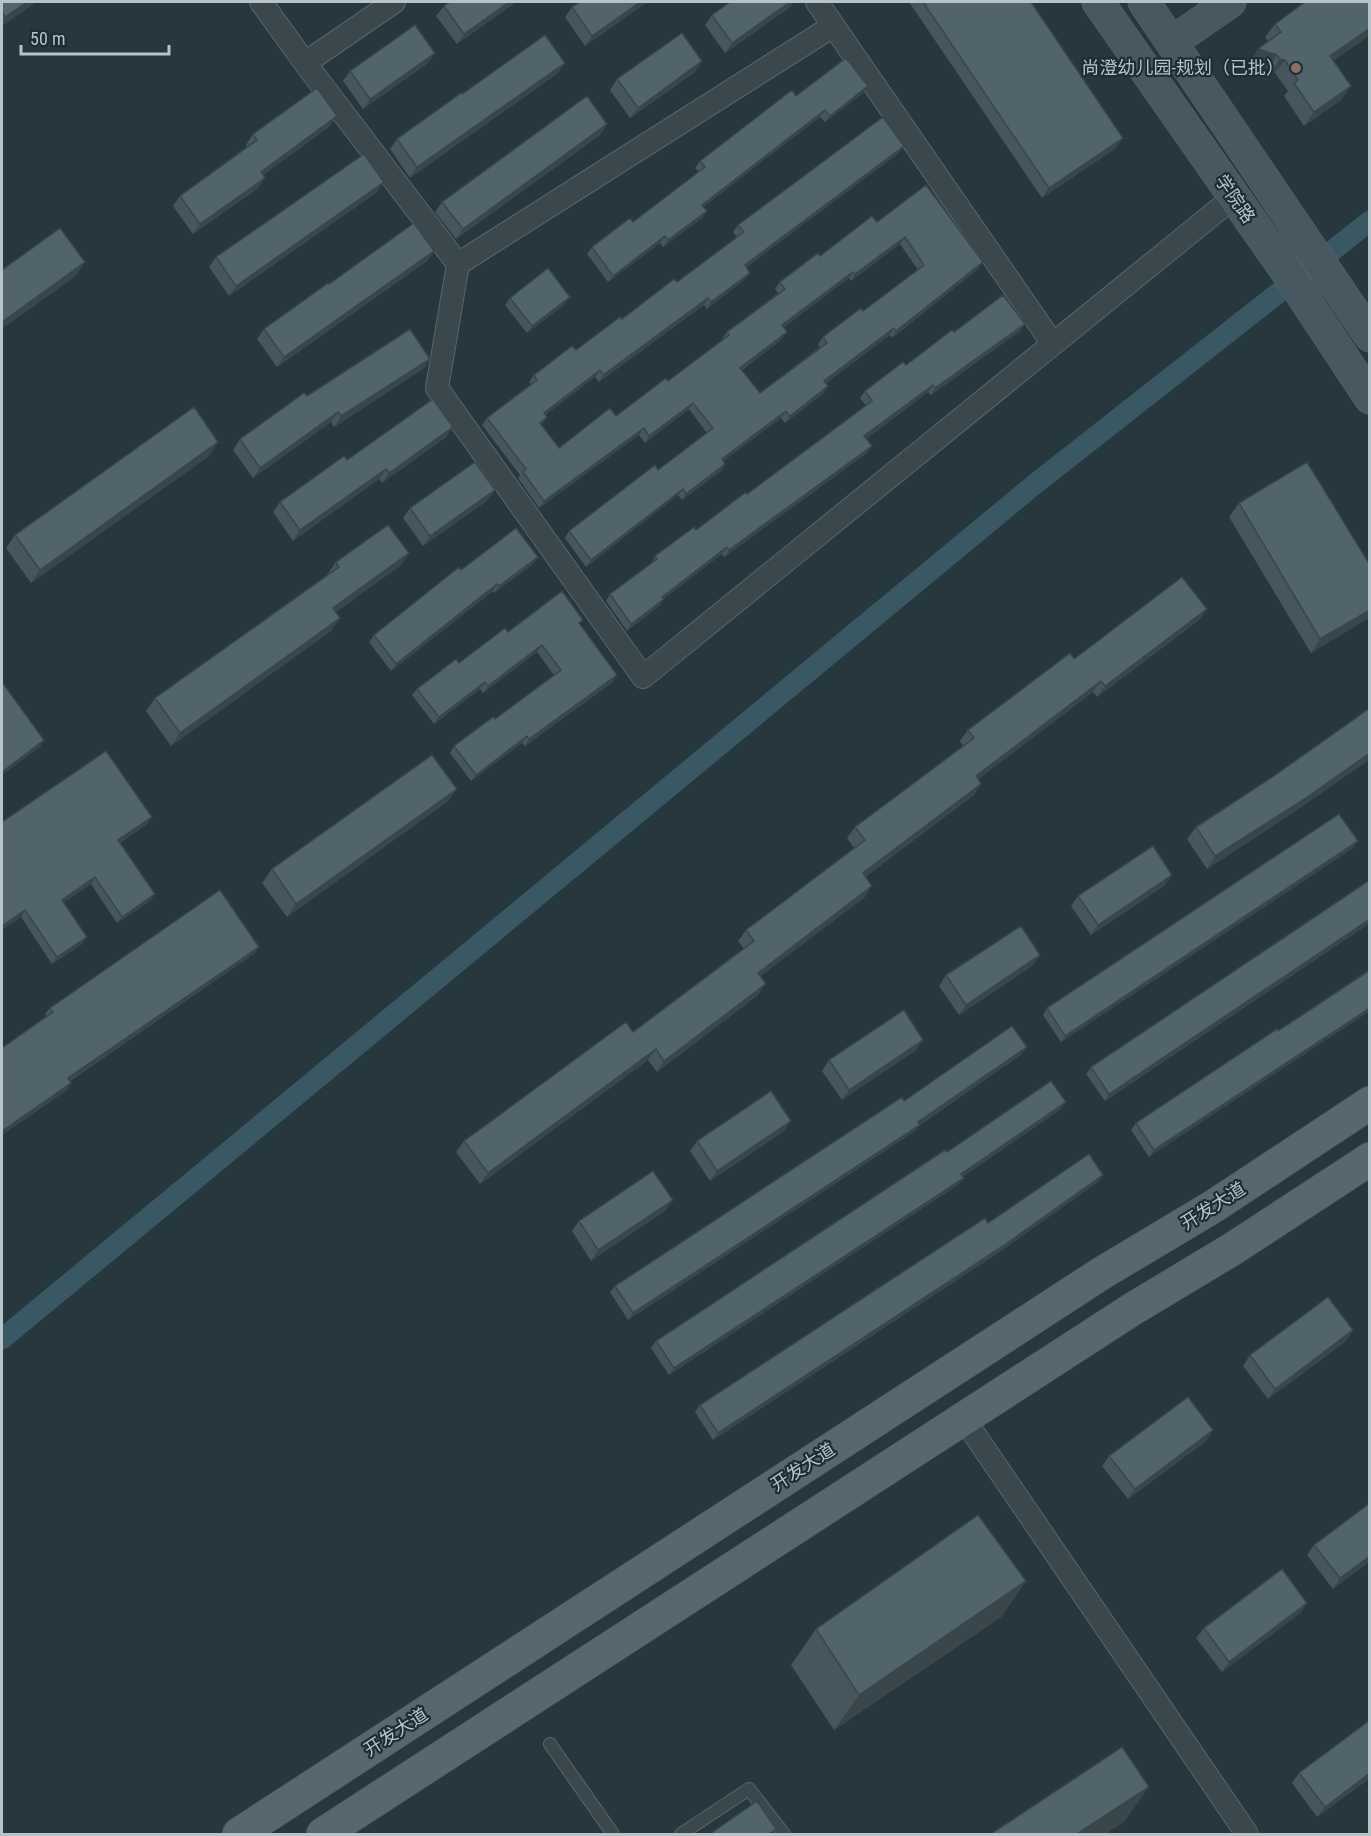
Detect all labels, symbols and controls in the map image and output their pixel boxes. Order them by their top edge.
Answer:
scale bar [21,18,170,56]
text: 50 m [30,28,65,49]
place label: 尚澄幼儿园-规划（已批） [1082,57,1284,78]
marker: 尚澄幼儿园-规划（已批） [1289,61,1303,75]
street label: 学院路 [1211,171,1259,227]
street label: 开发大道 [1177,1178,1249,1234]
street label: 开发大道 [767,1438,839,1495]
street label: 开发大道 [360,1703,432,1760]

